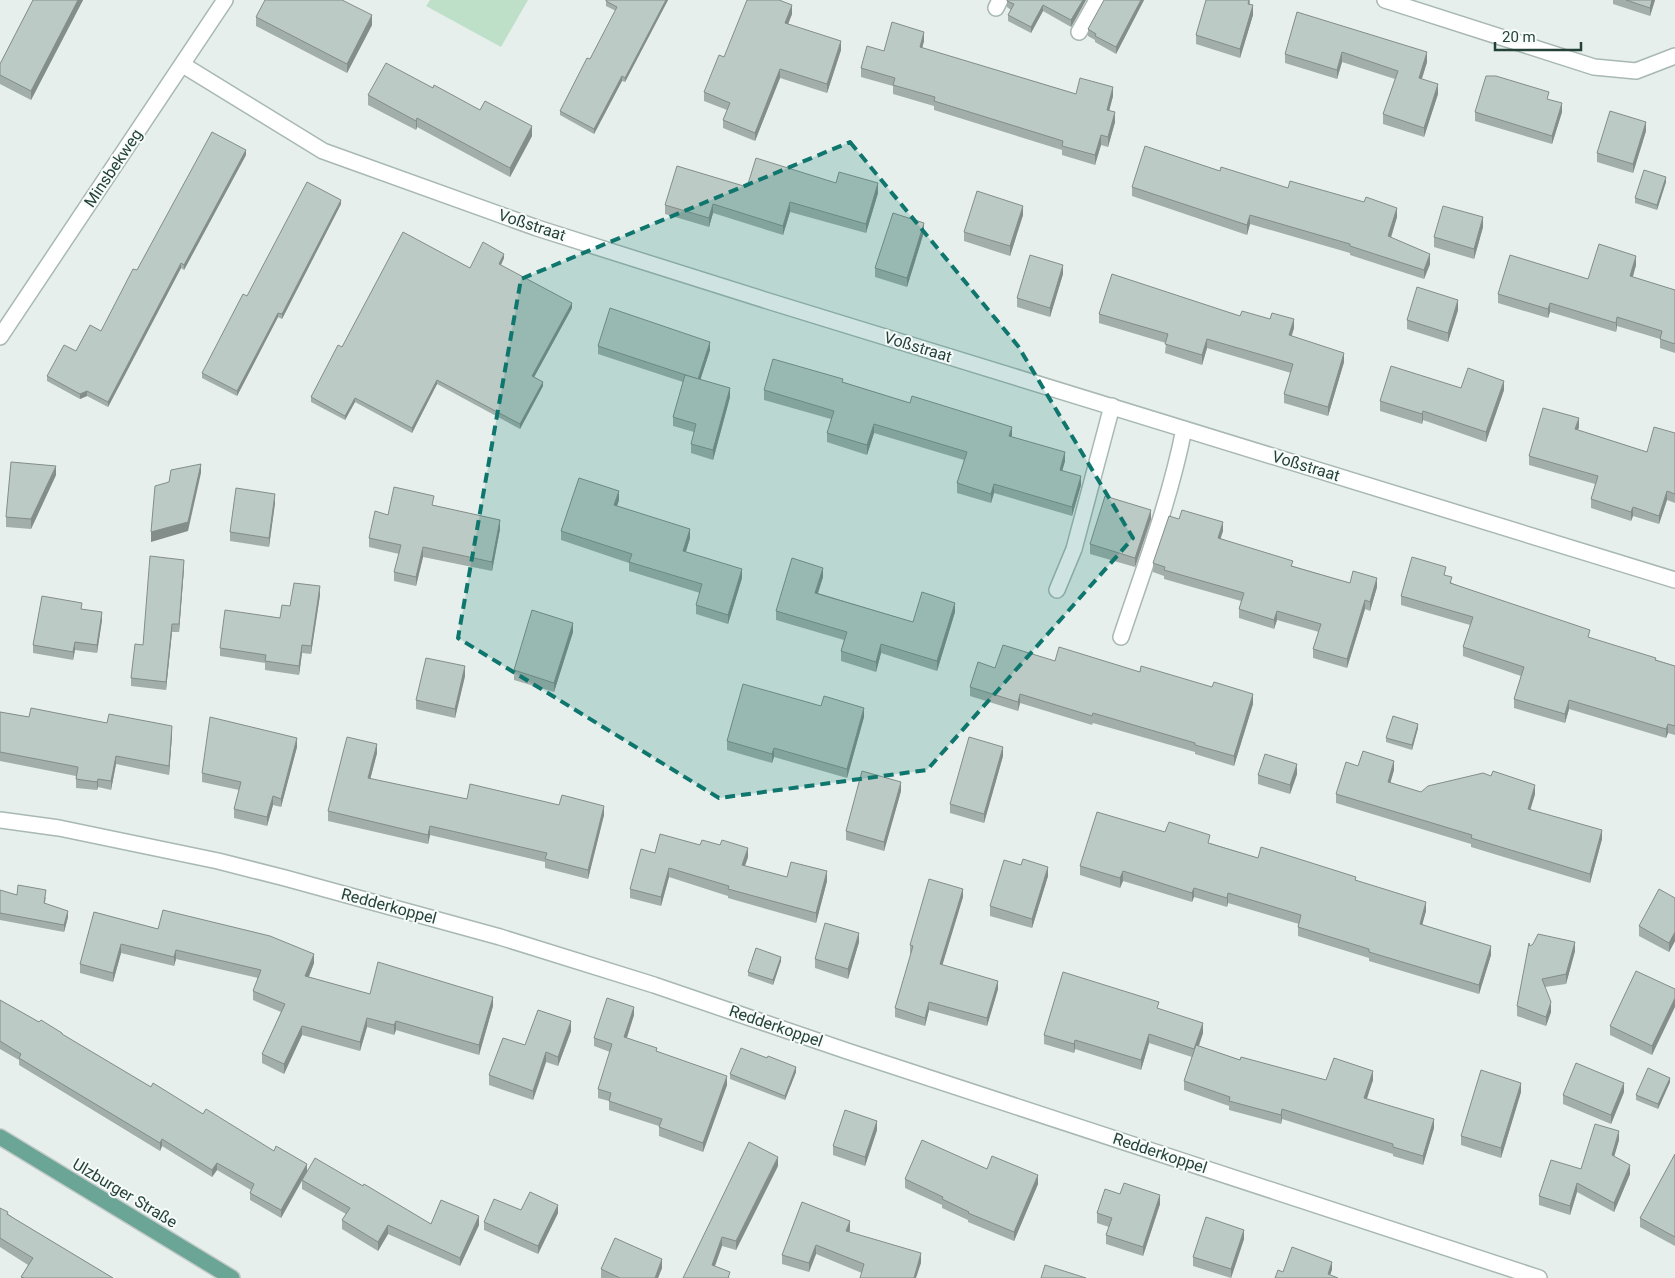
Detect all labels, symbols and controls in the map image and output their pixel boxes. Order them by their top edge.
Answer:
scale bar [1495,20,1581,52]
text: 20 m [1502,28,1536,46]
street label: Minsbekweg [80,125,146,211]
street label: Voßstraat [496,205,568,245]
street label: Voßstraat [882,328,954,366]
street label: Voßstraat [1270,447,1342,485]
street label: Redderkoppel [339,884,439,928]
street label: Redderkoppel [727,1001,825,1051]
street label: Redderkoppel [1111,1129,1209,1177]
street label: Ulzburger Straße [69,1154,181,1232]

